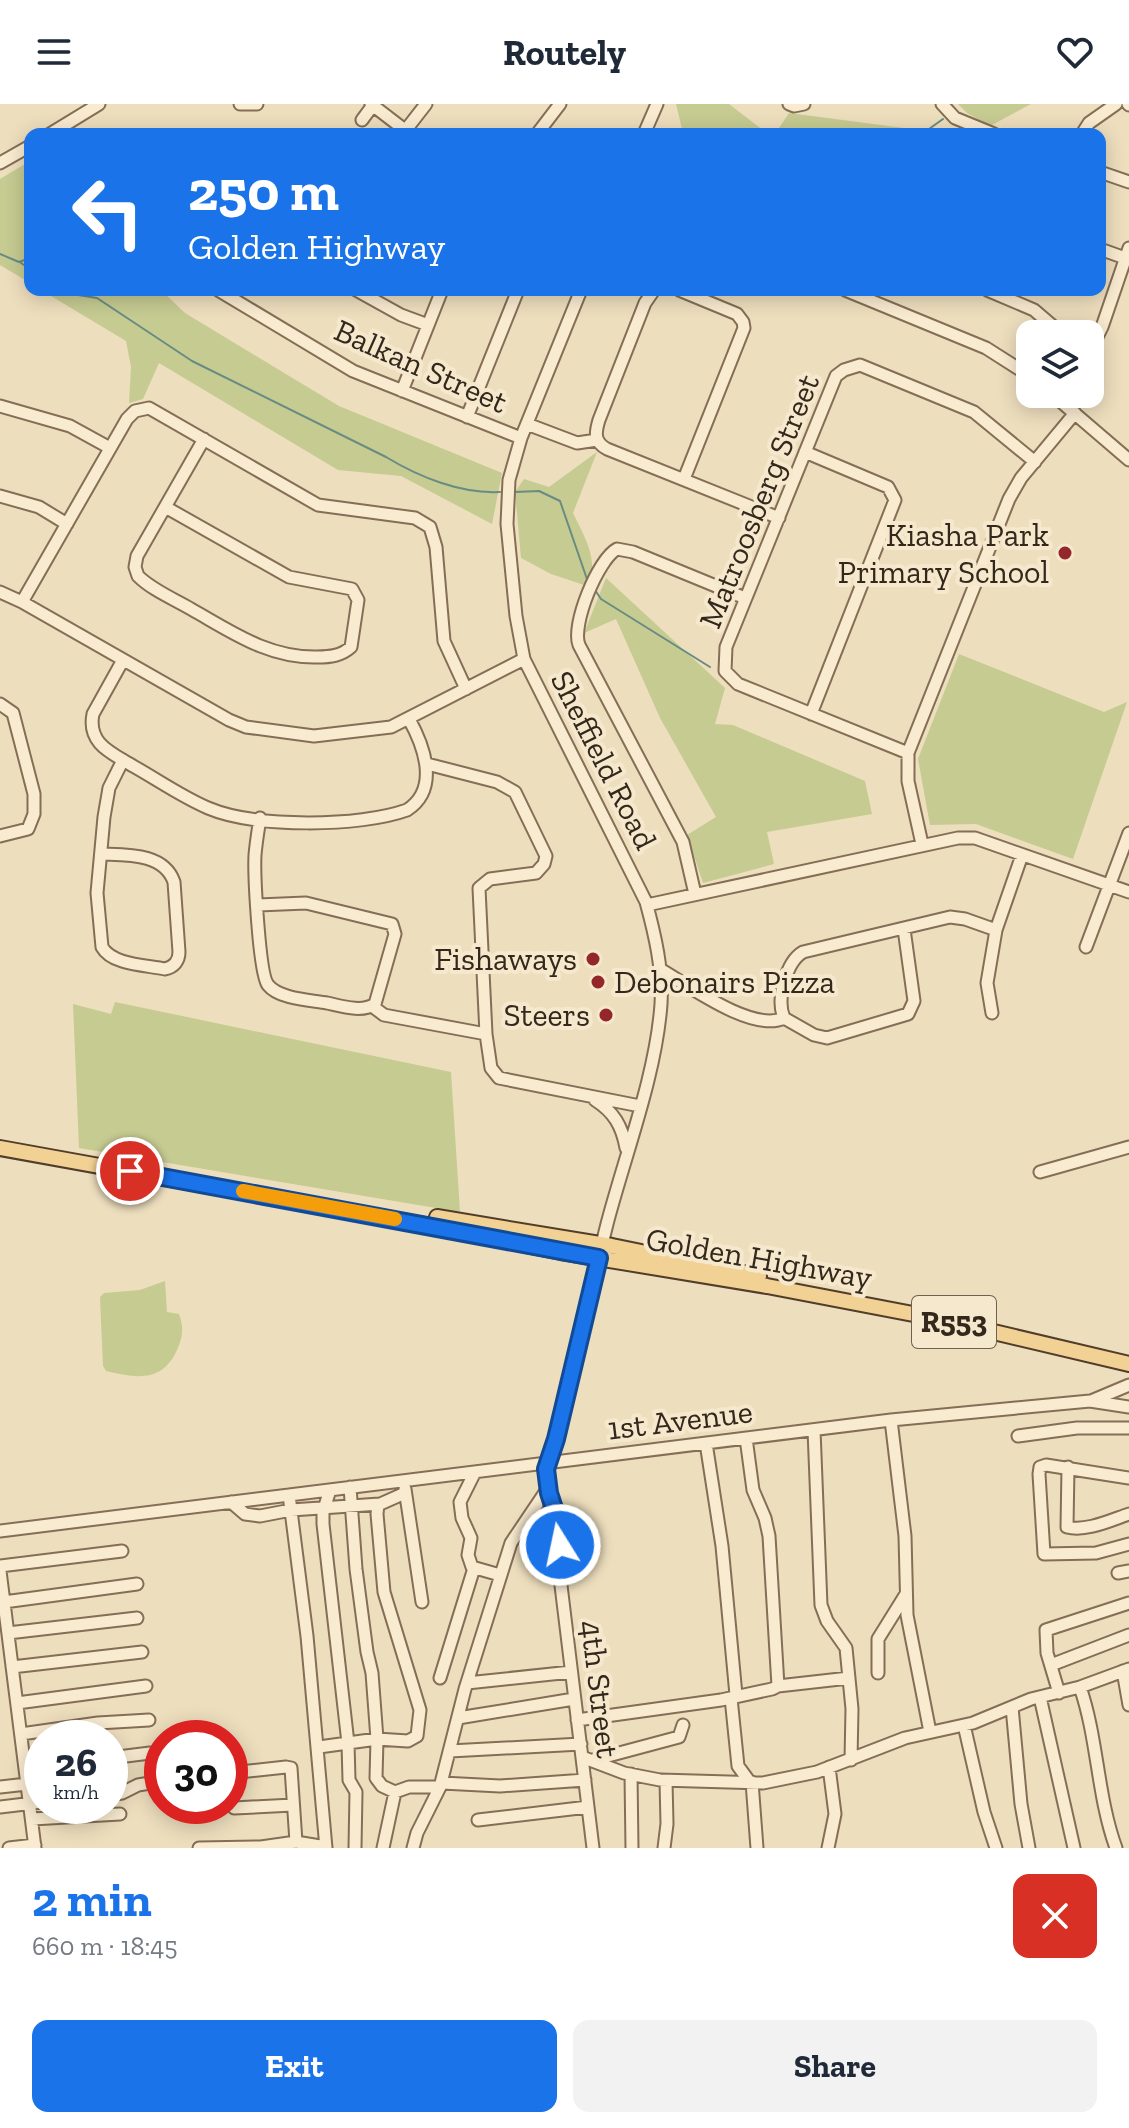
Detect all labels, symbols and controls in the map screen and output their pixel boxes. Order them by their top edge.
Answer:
icon: menu [32,30,76,74]
icon: heart [1053,30,1097,74]
text: Routely [503,31,626,74]
text: 250 m [188,157,339,224]
icon: left [56,160,160,264]
text: Golden Highway [188,225,445,268]
street label: Balkan Street [329,311,513,421]
map controls [1016,320,1104,408]
button: layers [1016,320,1104,408]
street label: Matroosberg Street [691,369,827,633]
place label: Kiasha Park Primary School [838,516,1049,591]
marker: Kiasha Park Primary School [1056,544,1074,562]
street label: Sheffield Road [543,665,665,856]
place label: Fishaways [434,940,577,978]
marker: Fishaways [584,950,602,968]
place label: Debonairs Pizza [614,963,835,1001]
marker: Debonairs Pizza [589,973,607,991]
place label: Steers [504,996,590,1034]
marker: Steers [597,1006,615,1024]
pin [96,1137,164,1205]
icon: arrive [108,1149,152,1193]
street label: Golden Highway [643,1219,876,1297]
road number: R553 [912,1296,996,1348]
street label: 1st Avenue [605,1392,755,1448]
position arrow [518,1503,602,1587]
street label: 4th Street [573,1618,627,1760]
speed limit sign: 30 [144,1720,248,1824]
text: 26 [55,1738,97,1786]
text: km/h [53,1780,99,1804]
text: 2 min [32,1871,152,1928]
button: close [1013,1874,1097,1958]
text: 660 m · 18:45 [32,1930,178,1962]
button: Exit [32,2020,557,2112]
button: Share [573,2020,1097,2112]

